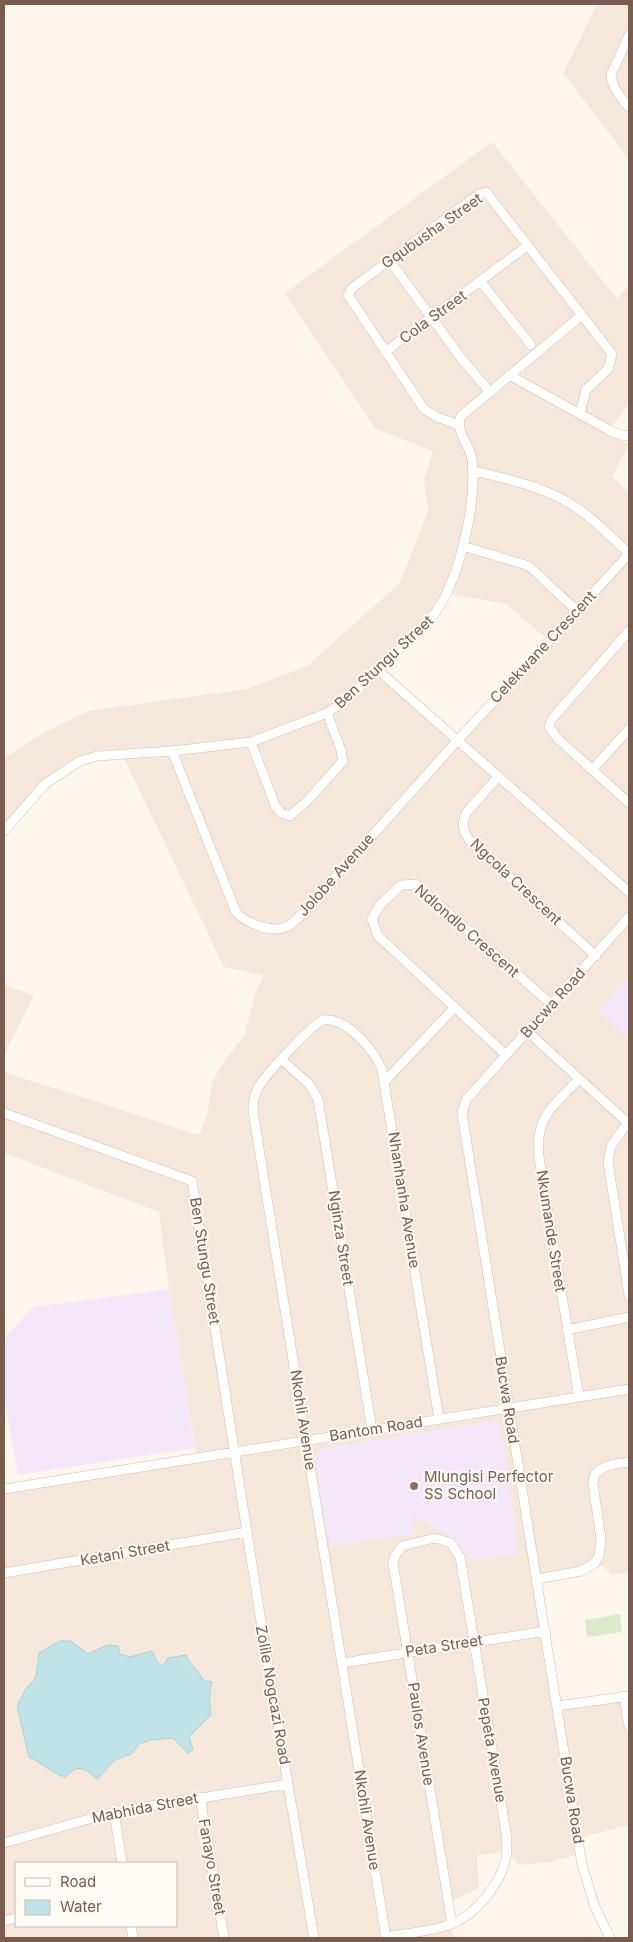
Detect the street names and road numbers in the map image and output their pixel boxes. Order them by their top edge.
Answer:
street label: Gqubusha Street [377,189,486,273]
street label: Cola Street [395,286,470,347]
street label: Celekwane Crescent [486,586,600,707]
street label: Ben Stungu Street [330,611,437,712]
street label: Jolobe Avenue [293,829,378,920]
street label: Ngcola Crescent [467,834,566,929]
street label: Ndlondlo Crescent [411,880,523,981]
street label: Bucwa Road [516,964,589,1042]
street label: Nhanhanha Avenue [384,1130,425,1269]
street label: Nkumande Street [532,1169,571,1293]
street label: Nginza Street [325,1189,358,1287]
street label: Ben Stungu Street [186,1196,225,1326]
street label: Bucwa Road [491,1355,524,1445]
street label: Nkohli Avenue [286,1368,321,1471]
street label: Bantom Road [328,1412,424,1445]
street label: Ketani Street [79,1535,171,1570]
street label: Zolile Nogcazi Road [252,1624,295,1766]
street label: Peta Street [404,1630,484,1661]
street label: Paulos Avenue [404,1681,439,1787]
street label: Pepeta Avenue [474,1696,511,1804]
street label: Bucwa Road [556,1755,589,1845]
street label: Nkohli Avenue [350,1768,385,1871]
street label: Mabhida Street [90,1788,200,1827]
street label: Fanayo Street [195,1817,230,1917]

